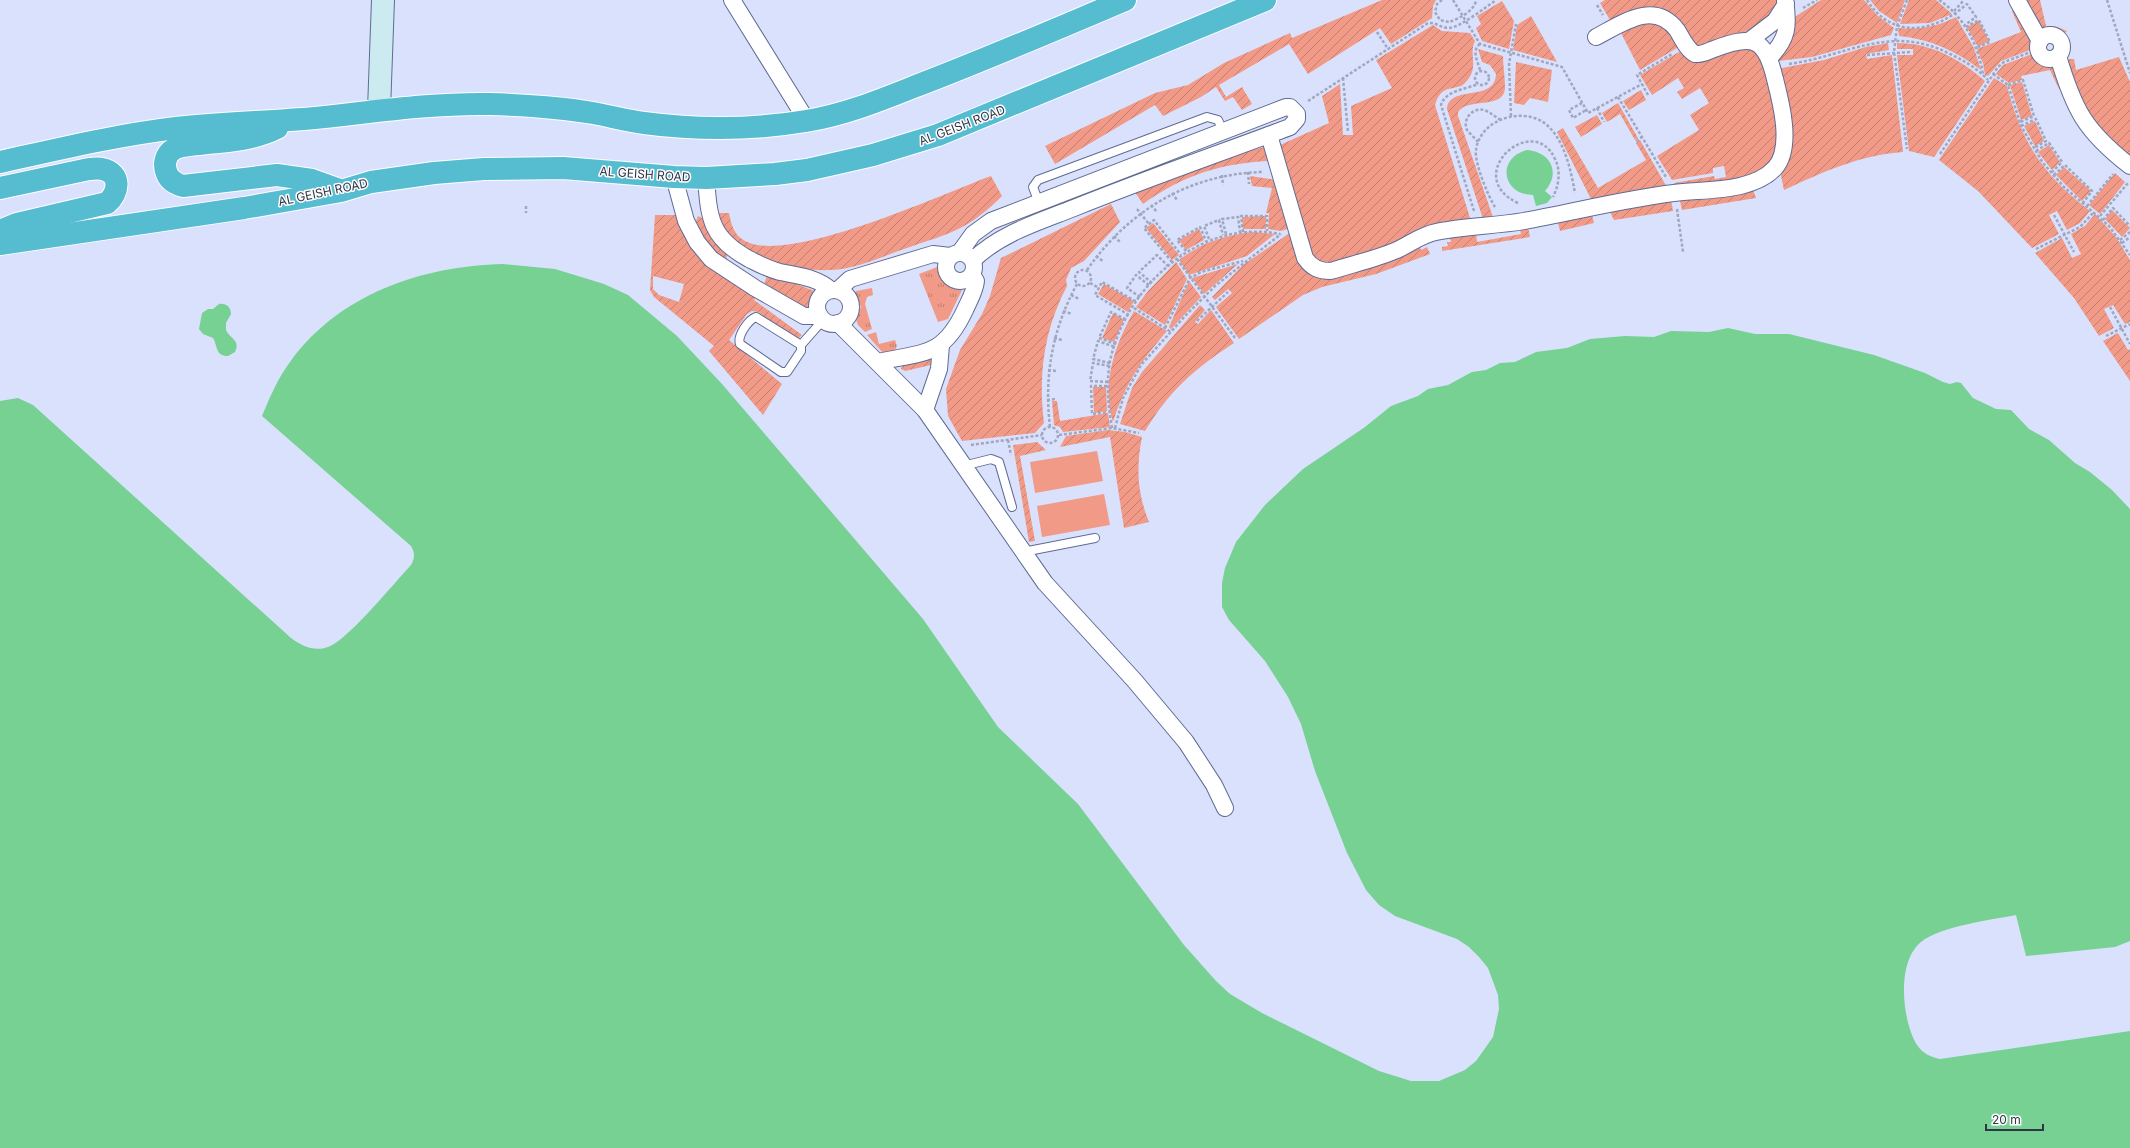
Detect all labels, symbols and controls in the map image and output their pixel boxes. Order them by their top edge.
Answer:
street label: AL GEISH ROAD [917,102,1007,148]
street label: AL GEISH ROAD [599,163,691,185]
street label: AL GEISH ROAD [277,175,369,209]
scale bar [1986,1106,2043,1132]
text: 20 m [1992,1112,2021,1127]

